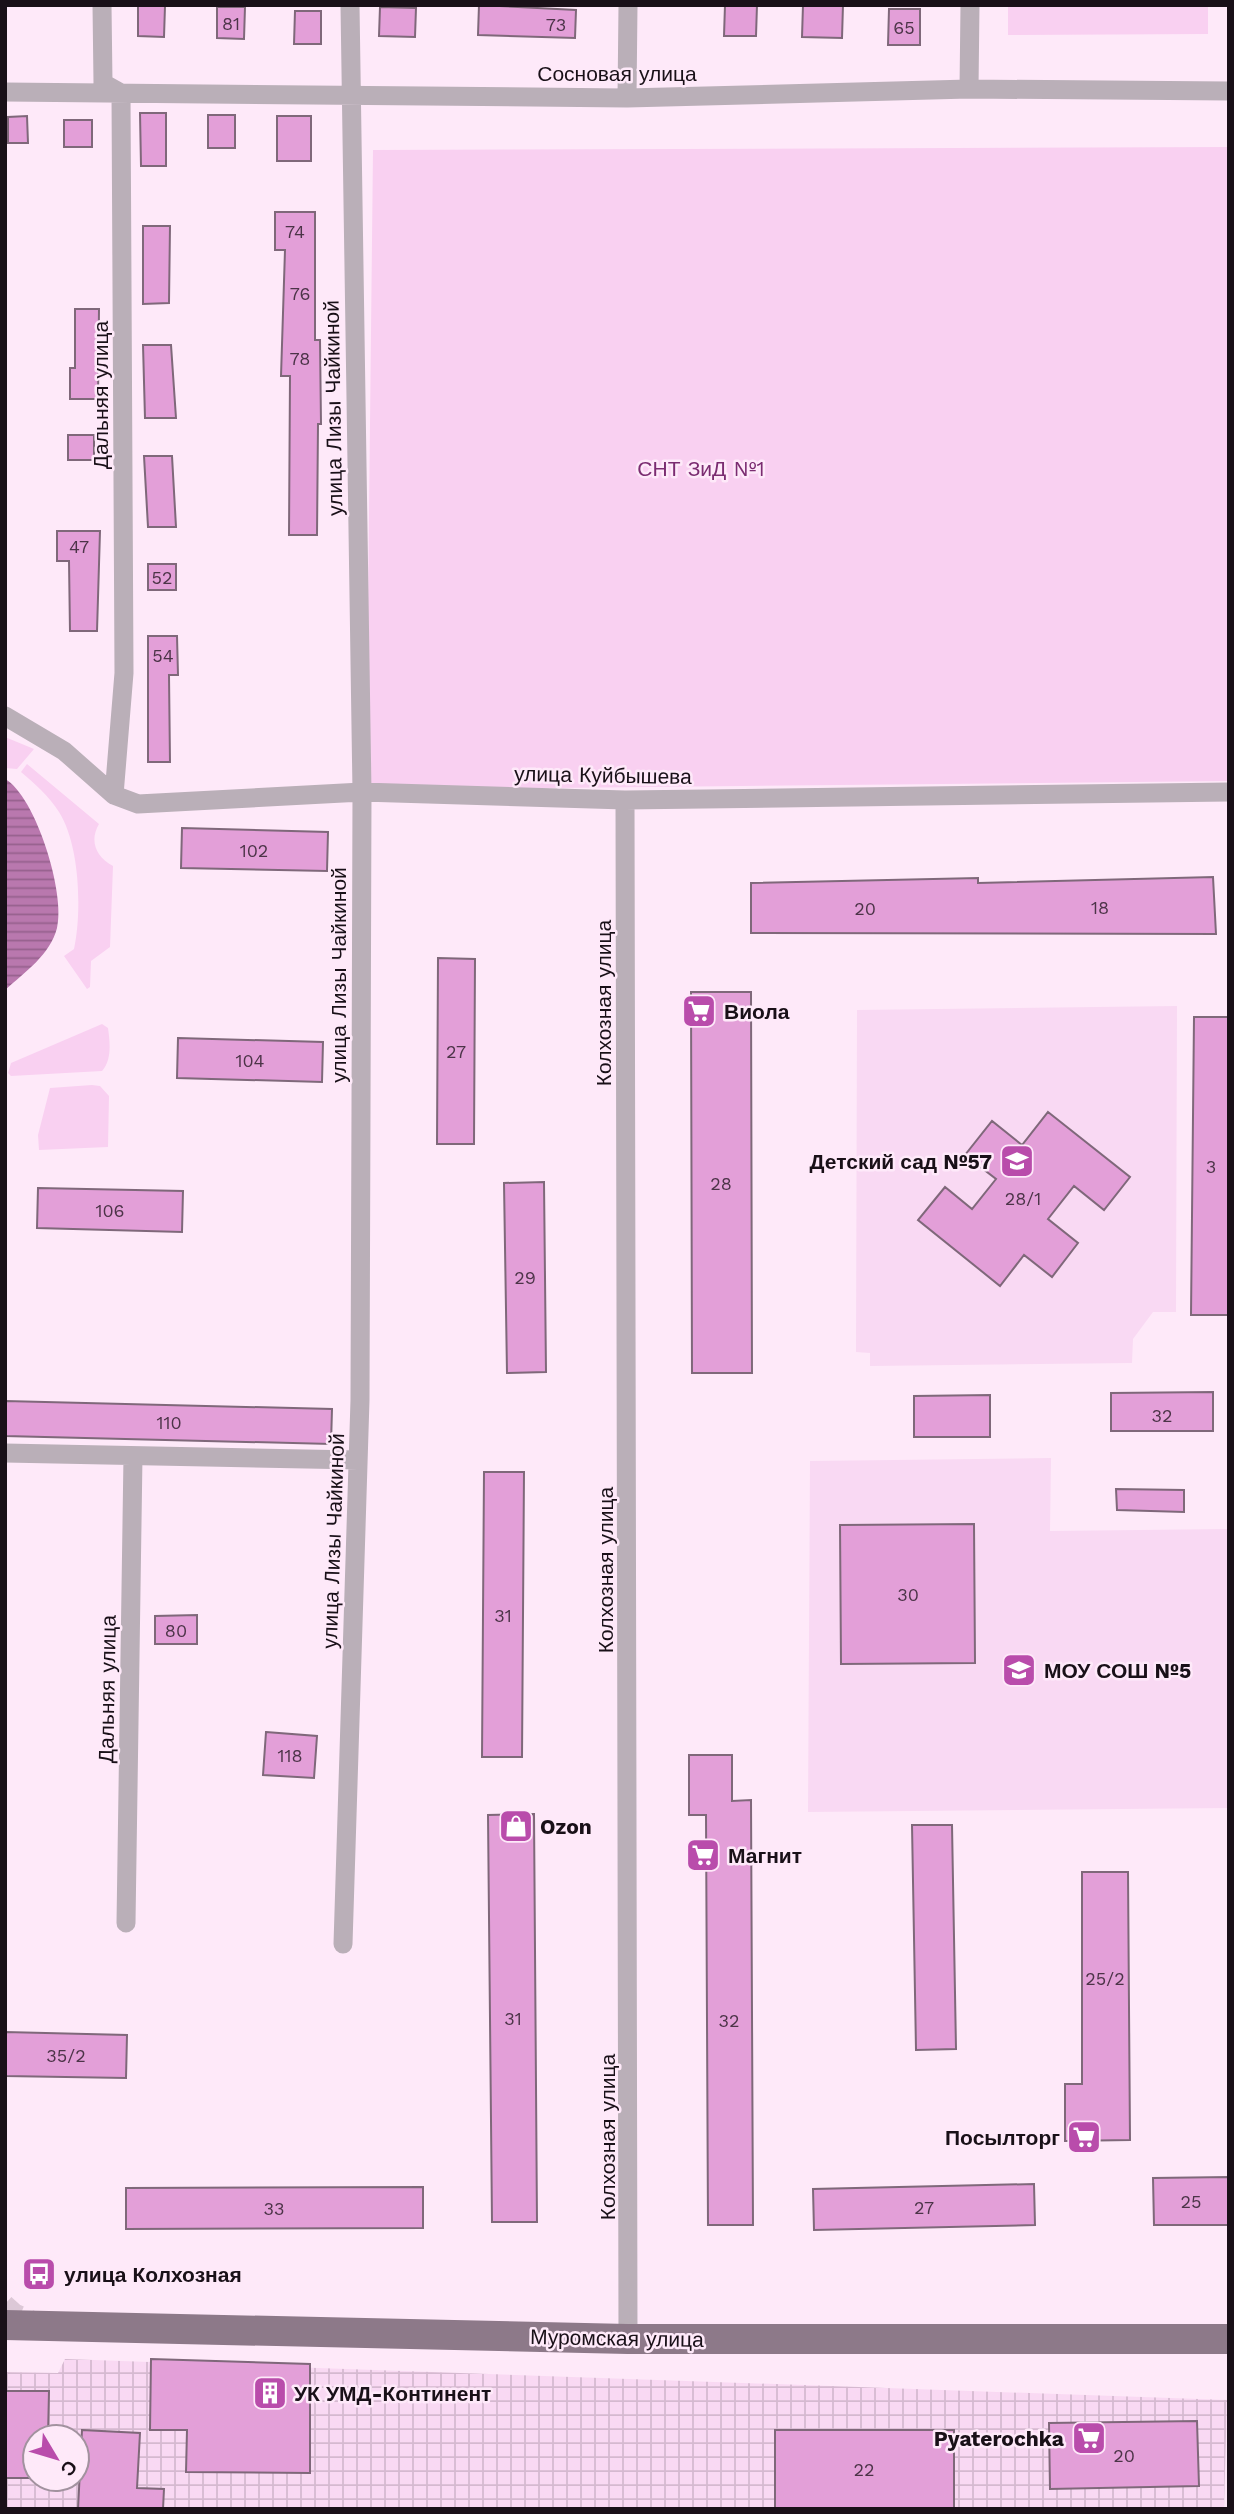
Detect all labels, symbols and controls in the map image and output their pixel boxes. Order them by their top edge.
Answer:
house number: 81 [222,13,240,34]
house number: 73 [546,14,566,35]
house number: 65 [893,17,915,38]
street label: Сосновая улица [537,61,697,86]
house number: 74 [285,221,305,242]
house number: 76 [290,283,310,304]
street label: улица Лизы Чайкиной [319,300,347,516]
street label: Дальняя улица [88,321,113,469]
house number: 78 [290,348,310,369]
park label: СНТ ЗиД №1 [637,456,765,481]
house number: 47 [69,536,89,557]
house number: 52 [152,567,172,588]
house number: 54 [152,645,174,666]
street label: улица Куйбышева [514,761,692,789]
house number: 102 [240,840,268,861]
street label: улица Лизы Чайкиной [326,867,351,1083]
house number: 18 [1091,897,1109,918]
house number: 20 [854,898,876,919]
street label: Колхозная улица [591,919,616,1086]
supermarket icon: Виола [680,992,718,1030]
place label: Виола [724,999,790,1024]
house number: 27 [446,1041,466,1062]
house number: 104 [235,1050,265,1071]
school or university icon: Детский сад №57 [998,1142,1036,1180]
place label: Детский сад №57 [810,1149,992,1174]
house number: 3 [1206,1156,1216,1177]
house number: 28 [710,1173,732,1194]
house number: 28/1 [1005,1188,1041,1209]
house number: 106 [95,1200,125,1221]
house number: 29 [514,1267,536,1288]
house number: 32 [1152,1405,1173,1426]
house number: 110 [156,1412,182,1433]
street label: улица Лизы Чайкиной [317,1433,349,1649]
street label: Колхозная улица [593,1486,618,1653]
house number: 30 [897,1584,919,1605]
house number: 31 [494,1605,512,1626]
street label: Дальняя улица [93,1614,121,1763]
house number: 80 [165,1620,187,1641]
school or university icon: МОУ СОШ №5 [1000,1651,1038,1689]
place label: МОУ СОШ №5 [1044,1658,1191,1683]
house number: 118 [277,1745,303,1766]
shop icon: Ozon [497,1807,535,1845]
place label: Ozon [540,1814,592,1839]
supermarket icon: Магнит [684,1836,722,1874]
place label: Магнит [728,1843,802,1868]
house number: 25/2 [1085,1968,1125,1989]
house number: 31 [504,2008,522,2029]
house number: 32 [719,2010,740,2031]
house number: 35/2 [46,2045,86,2066]
street label: Колхозная улица [595,2053,620,2220]
supermarket icon: Посылторг [1065,2118,1103,2156]
place label: Посылторг [945,2125,1060,2150]
house number: 25 [1181,2191,1201,2212]
house number: 27 [914,2197,934,2218]
house number: 33 [264,2198,285,2219]
bus stop icon: улица Колхозная [20,2255,58,2293]
place label: улица Колхозная [64,2262,242,2287]
street label: Муромская улица [530,2324,704,2352]
building icon: УК УМД-Континент [251,2374,289,2412]
place label: УК УМД-Континент [294,2381,491,2406]
supermarket icon: Pyaterochka [1070,2419,1108,2457]
north arrow [21,2423,91,2493]
place label: Pyaterochka [934,2426,1065,2451]
house number: 20 [1113,2445,1135,2466]
text: С [56,2456,82,2481]
house number: 22 [854,2459,875,2480]

